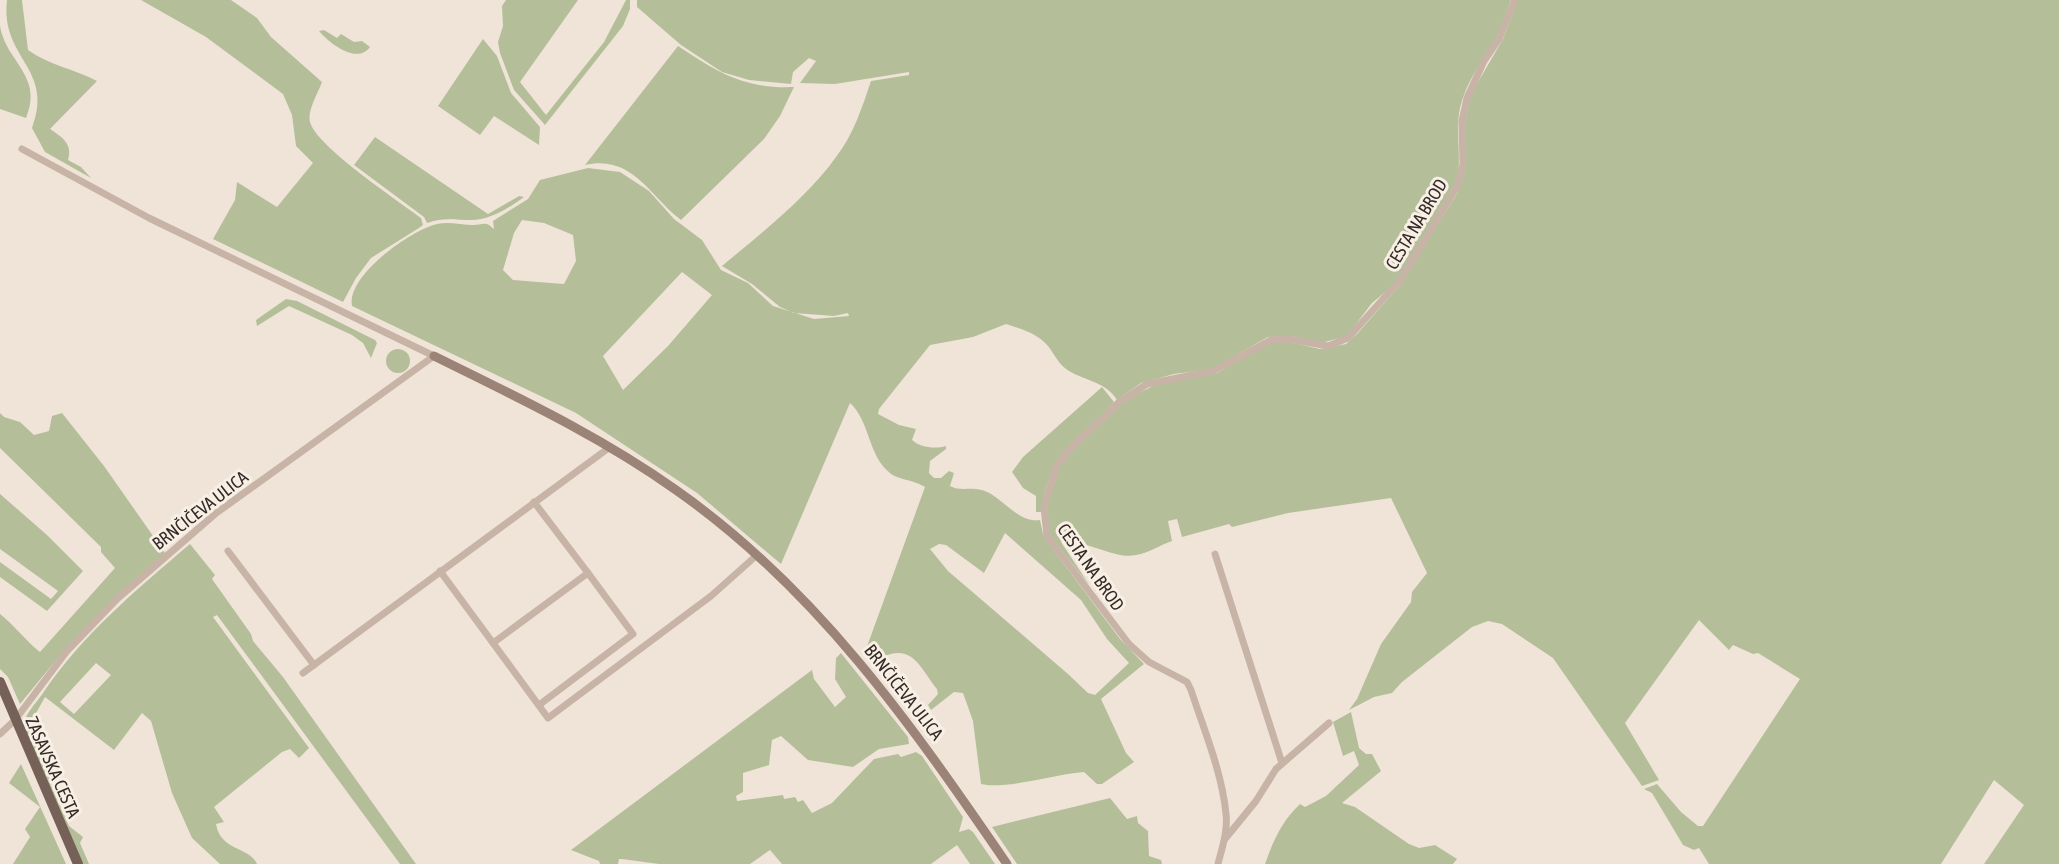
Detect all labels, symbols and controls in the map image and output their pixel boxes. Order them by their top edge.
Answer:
street label: CESTA NA BROD [1381,175,1451,273]
street label: BRNČIČEVA ULICA [148,466,252,554]
street label: CESTA NA BROD [1053,519,1129,615]
street label: BRNČIČEVA ULICA [860,640,948,744]
street label: ZASAVSKA CESTA [21,713,85,821]

